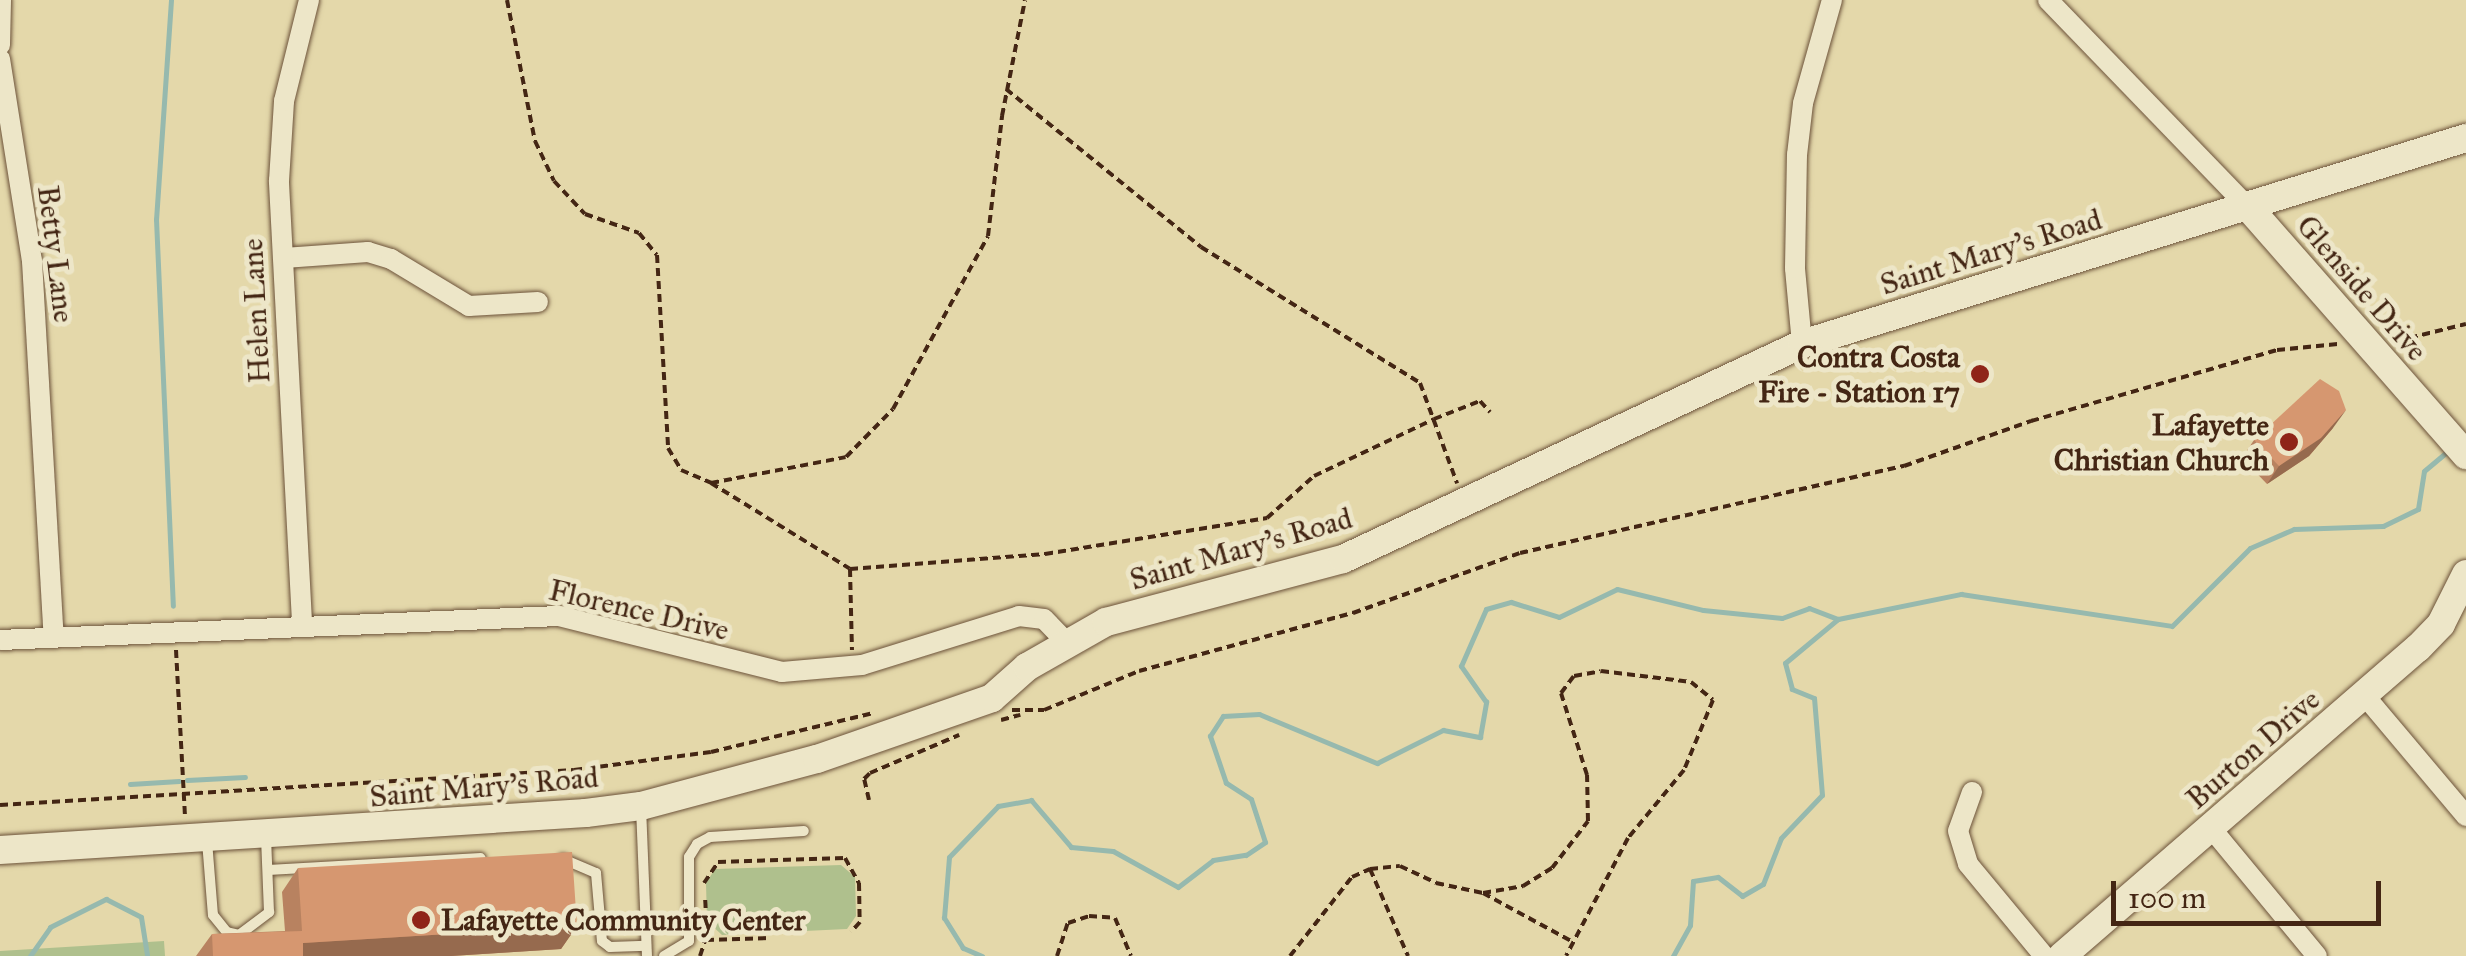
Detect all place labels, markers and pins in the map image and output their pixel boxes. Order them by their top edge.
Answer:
place label: Contra Costa Fire - Station 17 [1758,339,1960,410]
marker: Contra Costa Fire - Station 17 [1969,363,1991,385]
place label: Lafayette Christian Church [2054,407,2269,478]
marker: Lafayette Christian Church [2278,431,2300,453]
place label: Lafayette Community Center [441,902,805,938]
marker: Lafayette Community Center [410,909,432,931]

